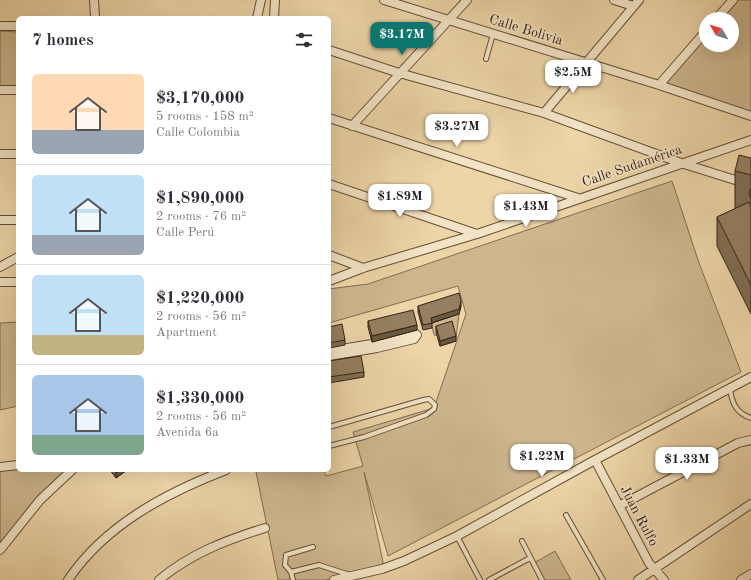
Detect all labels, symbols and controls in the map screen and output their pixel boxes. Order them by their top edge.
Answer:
street label: Calle Bolivia [487,12,565,48]
north arrow [699,12,739,52]
map controls [699,12,739,52]
pin: $3.17M [369,22,435,56]
text: $3.17M [379,28,425,41]
icon: filters [293,29,315,51]
text: 7 homes [32,32,94,49]
pin: $2.5M [545,60,601,94]
text: $2.5M [554,66,592,79]
icon: home [64,90,112,138]
text: $3,170,000 [156,90,244,107]
text: 5 rooms · 158 m² [156,110,254,123]
pin: $3.27M [424,114,490,148]
text: $3.27M [434,120,480,133]
text: Calle Colombia [156,126,240,139]
street label: Calle Sudamérica [580,142,684,190]
pin: $1.89M [367,184,433,218]
text: $1,890,000 [156,190,244,207]
text: $1.89M [377,190,423,203]
icon: home [64,191,112,239]
pin: $1.43M [493,194,559,228]
text: $1.43M [503,200,549,213]
text: 2 rooms · 76 m² [156,210,246,223]
text: Calle Perú [156,226,214,239]
text: $1,220,000 [156,290,244,307]
icon: home [64,291,112,339]
text: 2 rooms · 56 m² [156,310,246,323]
text: Apartment [156,326,217,339]
text: $1,330,000 [156,390,244,407]
icon: home [64,391,112,439]
text: 2 rooms · 56 m² [156,410,246,423]
text: Avenida 6a [156,426,219,439]
pin: $1.22M [509,444,575,478]
pin: $1.33M [654,447,720,481]
text: $1.22M [519,450,565,463]
text: $1.33M [664,453,710,466]
street label: Juan Rulfo [617,483,661,549]

